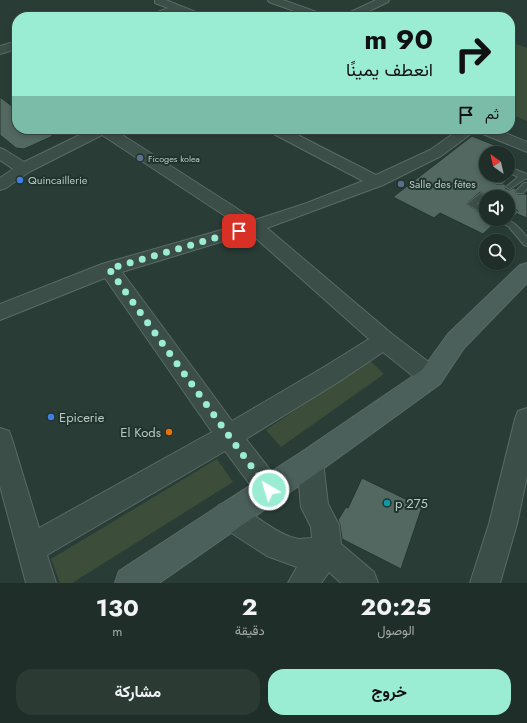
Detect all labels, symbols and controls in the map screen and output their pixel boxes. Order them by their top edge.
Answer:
text: 90 m [364,19,433,60]
icon: right [447,28,499,80]
text: انعطف يمينًا [346,57,433,83]
text: ثم [485,103,499,125]
icon: arrive [455,104,477,126]
north arrow [479,146,515,182]
map controls [479,146,515,270]
place label: Ficoges kolea [148,152,200,165]
marker: Ficoges kolea [135,153,145,163]
place label: Quincaillerie [28,172,88,188]
marker: Quincaillerie [15,175,25,185]
place label: Salle des fêtes [409,176,476,192]
marker: Salle des fêtes [396,179,406,189]
button: sound [479,190,515,226]
pin [222,214,256,248]
icon: arrive [228,220,250,242]
button: search [479,234,515,270]
place label: Epicerie [59,408,105,427]
marker: Epicerie [46,412,56,422]
place label: El Kods [120,423,161,442]
marker: El Kods [164,427,174,437]
position arrow [248,469,290,511]
place label: p 275 [395,494,428,513]
marker: p 275 [382,498,392,508]
text: 2 [242,589,258,624]
text: 20:25 [361,589,431,624]
text: 130 [96,590,139,625]
text: دقيقة [235,621,265,640]
text: الوصول [377,621,415,640]
text: m [112,622,122,641]
button: مشاركة [16,669,260,715]
button: خروج [268,669,511,715]

